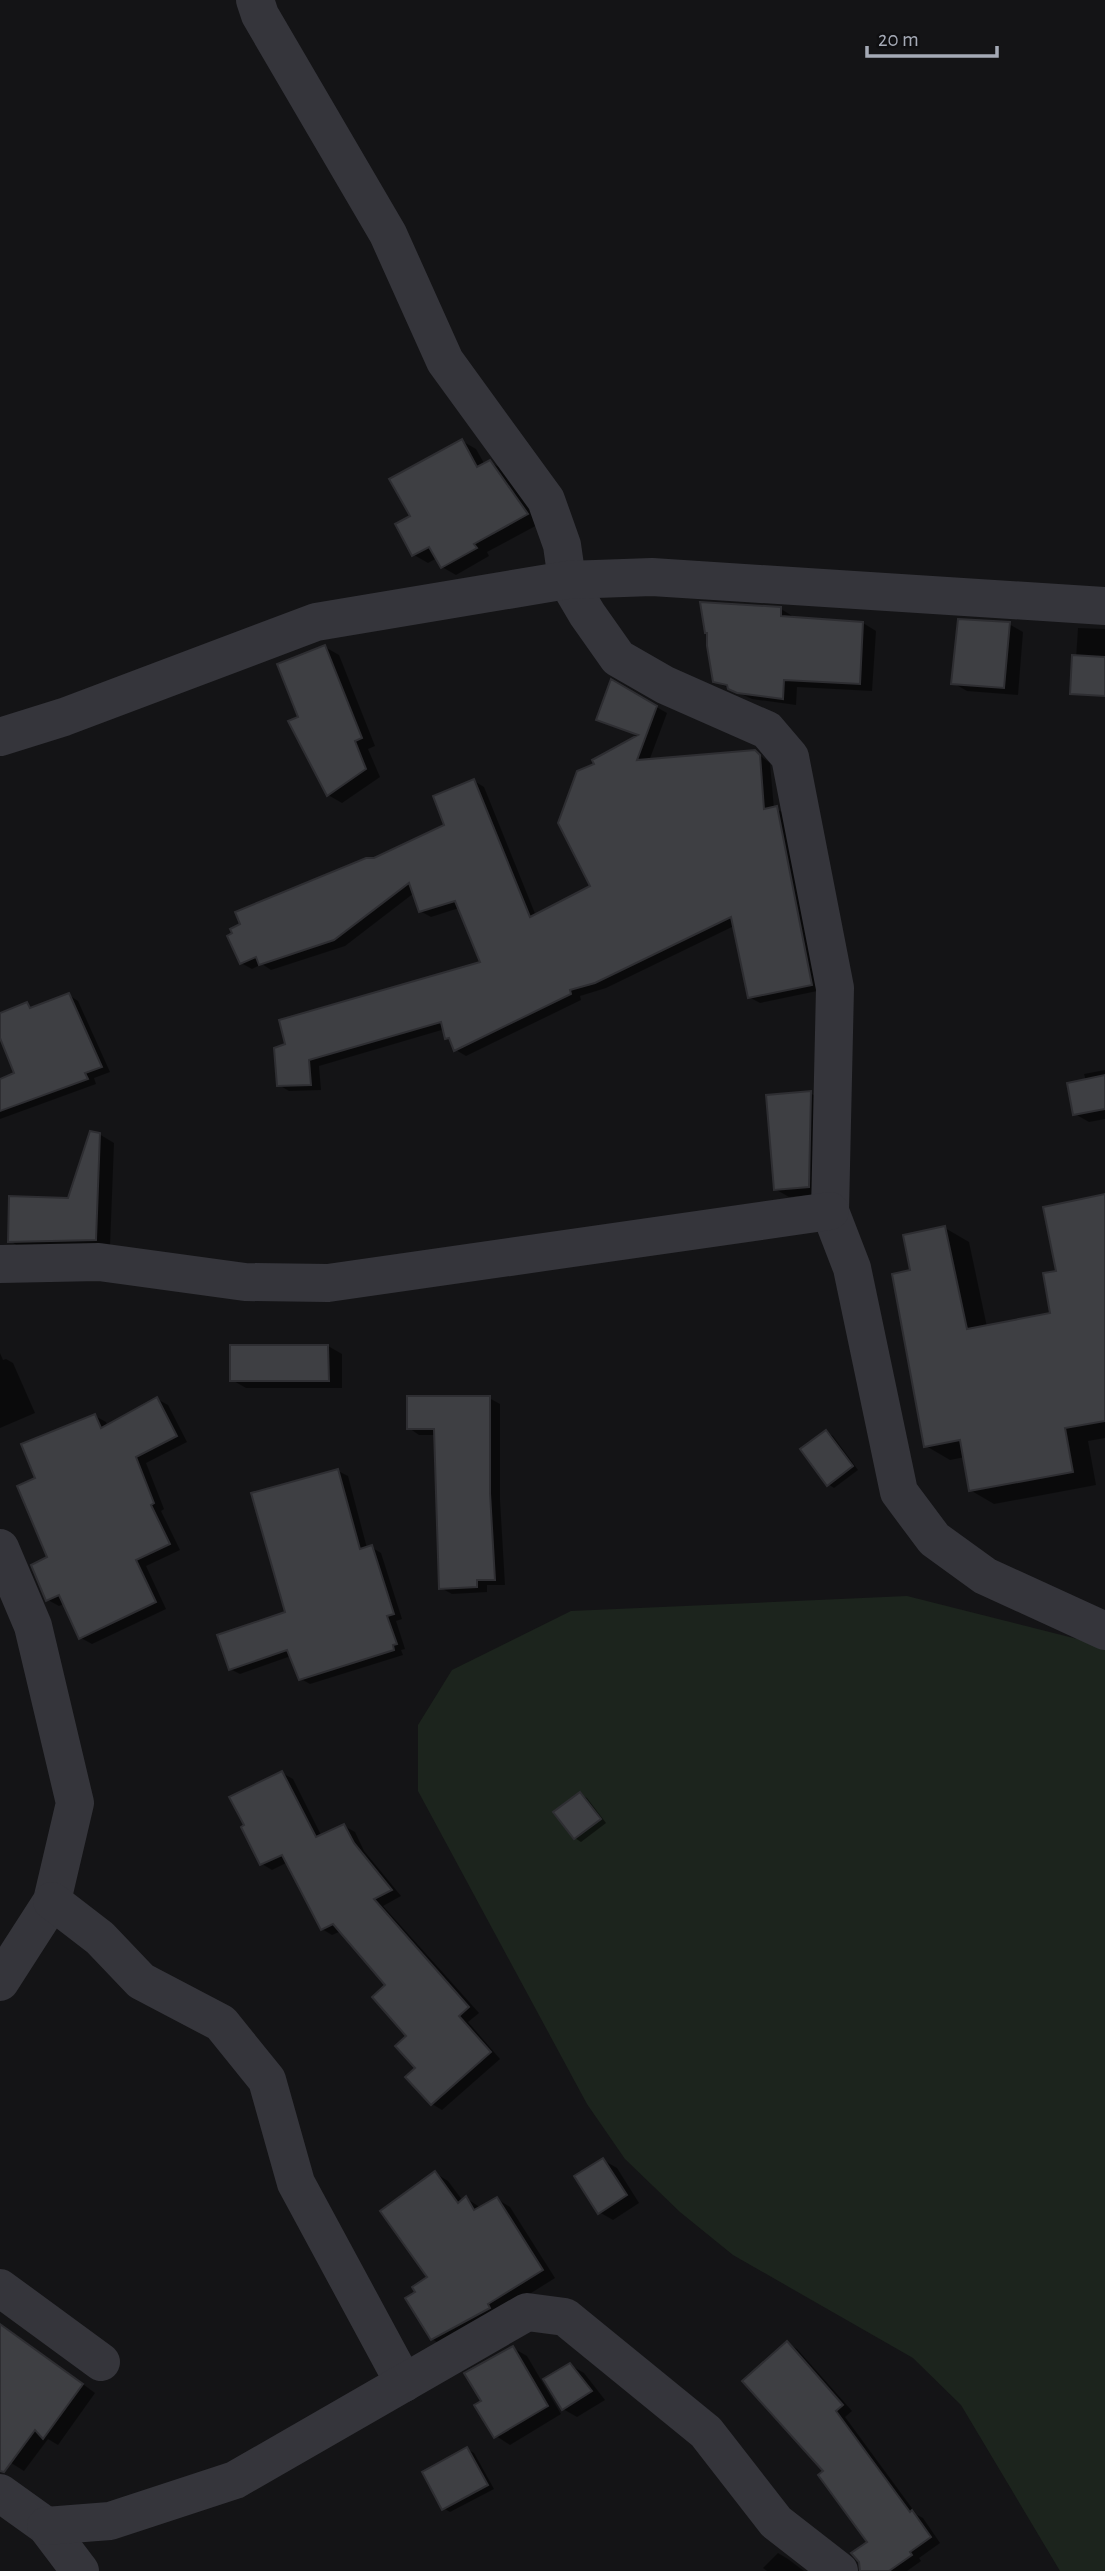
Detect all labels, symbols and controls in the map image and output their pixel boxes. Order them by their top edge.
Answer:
scale bar [867,14,996,58]
text: 20 m [878,29,919,50]

